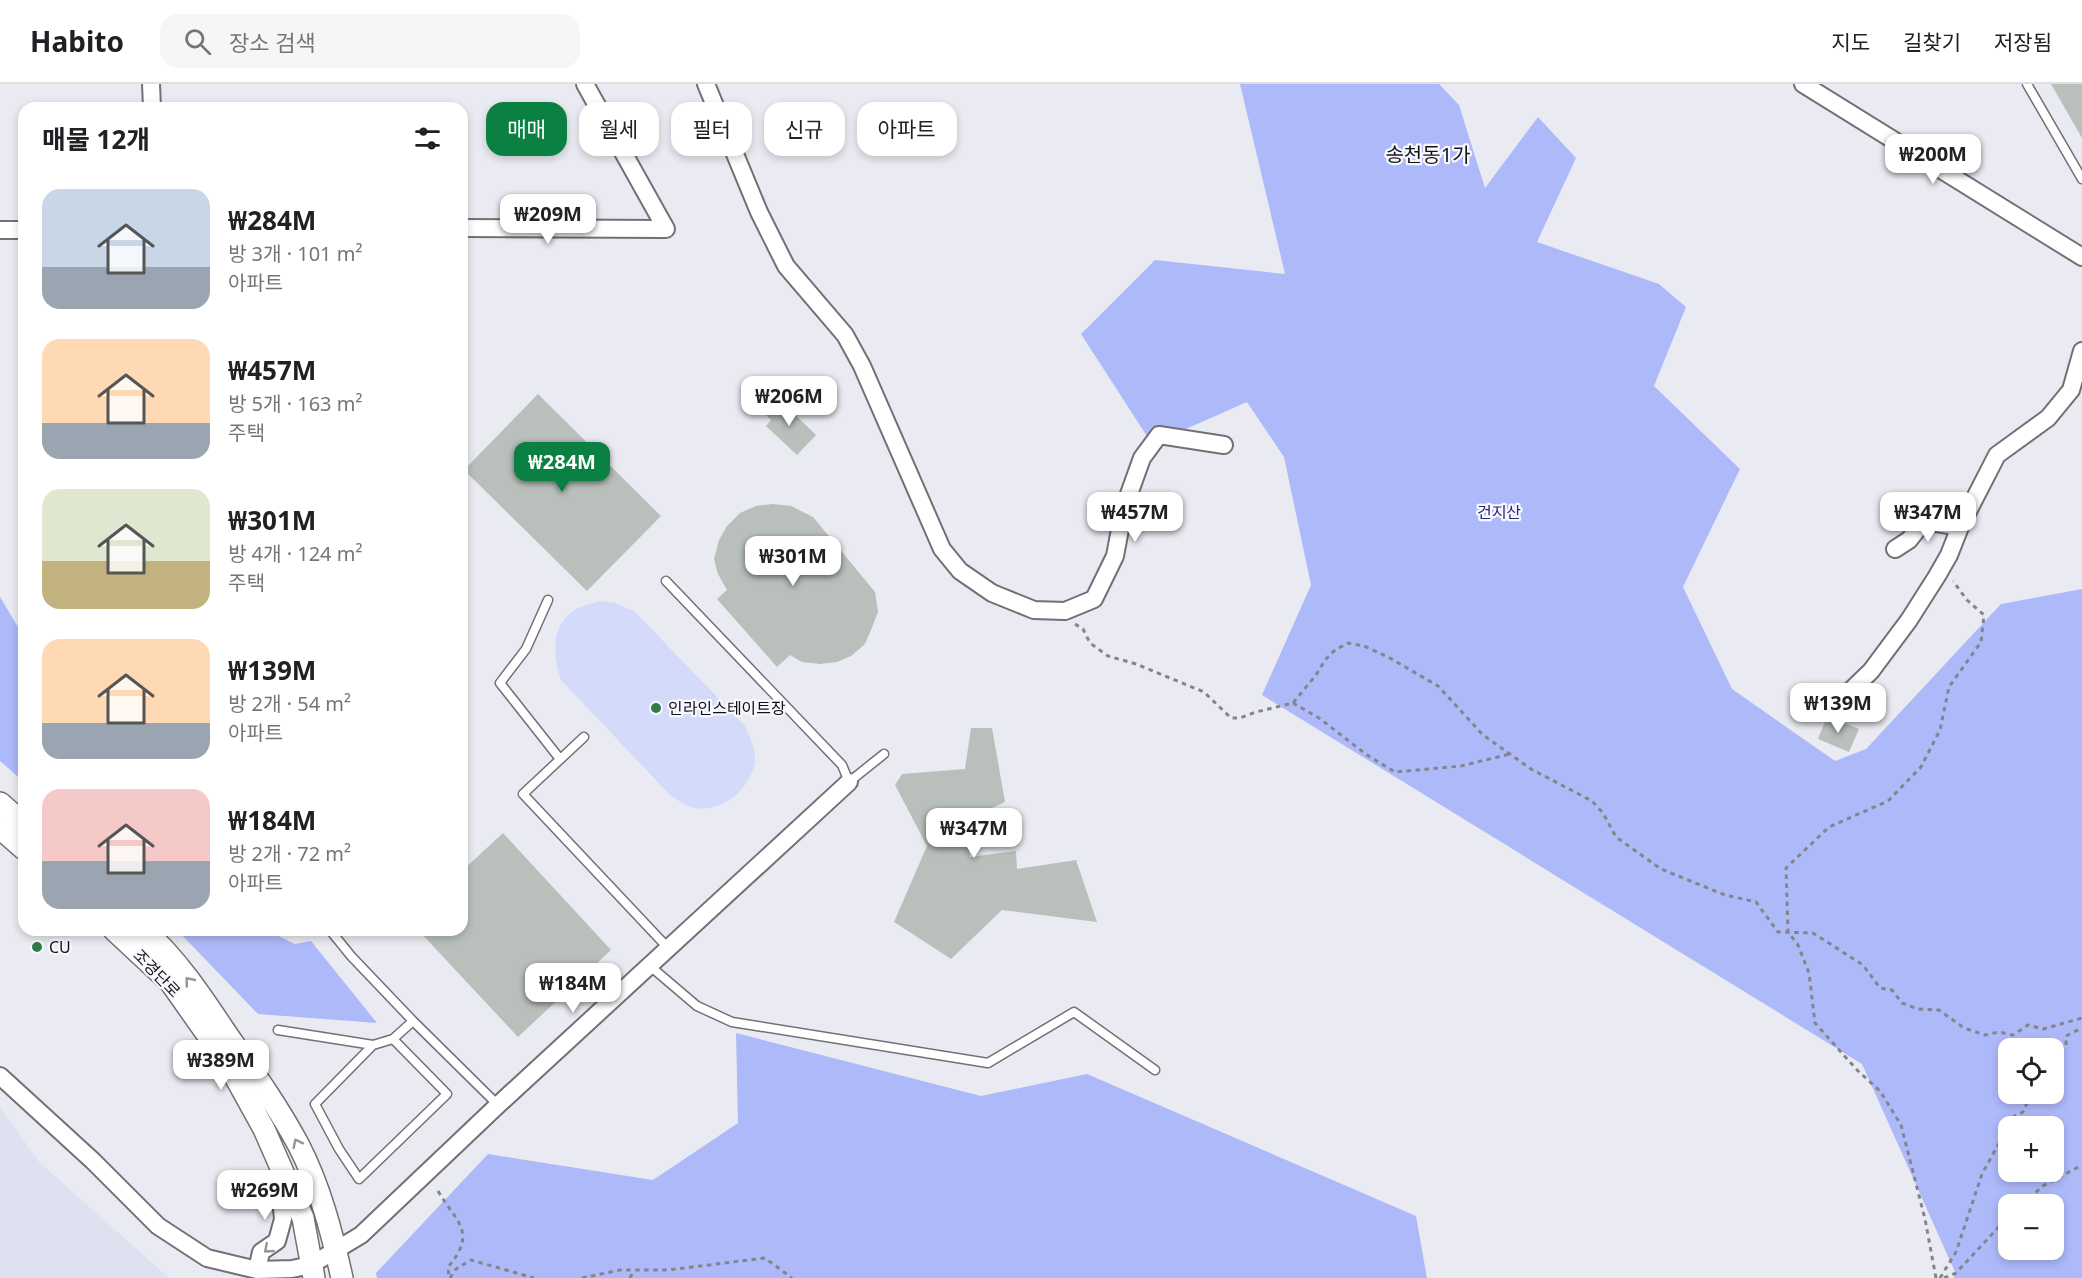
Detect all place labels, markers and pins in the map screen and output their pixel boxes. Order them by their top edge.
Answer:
pin: ₩200M [1891,134,1975,185]
pin: ₩209M [506,194,590,245]
pin: ₩206M [747,376,831,427]
pin: ₩284M [520,442,604,493]
pin: ₩457M [1093,492,1177,543]
pin: ₩347M [1886,492,1970,543]
pin: ₩301M [751,536,835,587]
pin: ₩139M [1796,683,1880,734]
place label: 인라인스테이트장 [668,697,786,719]
marker: 인라인스테이트장 [649,701,663,715]
pin: ₩347M [932,808,1016,859]
place label: CU [49,936,71,958]
marker: CU [30,940,44,954]
pin: ₩184M [531,963,615,1014]
pin: ₩389M [179,1040,263,1091]
pin: ₩269M [223,1170,307,1221]

